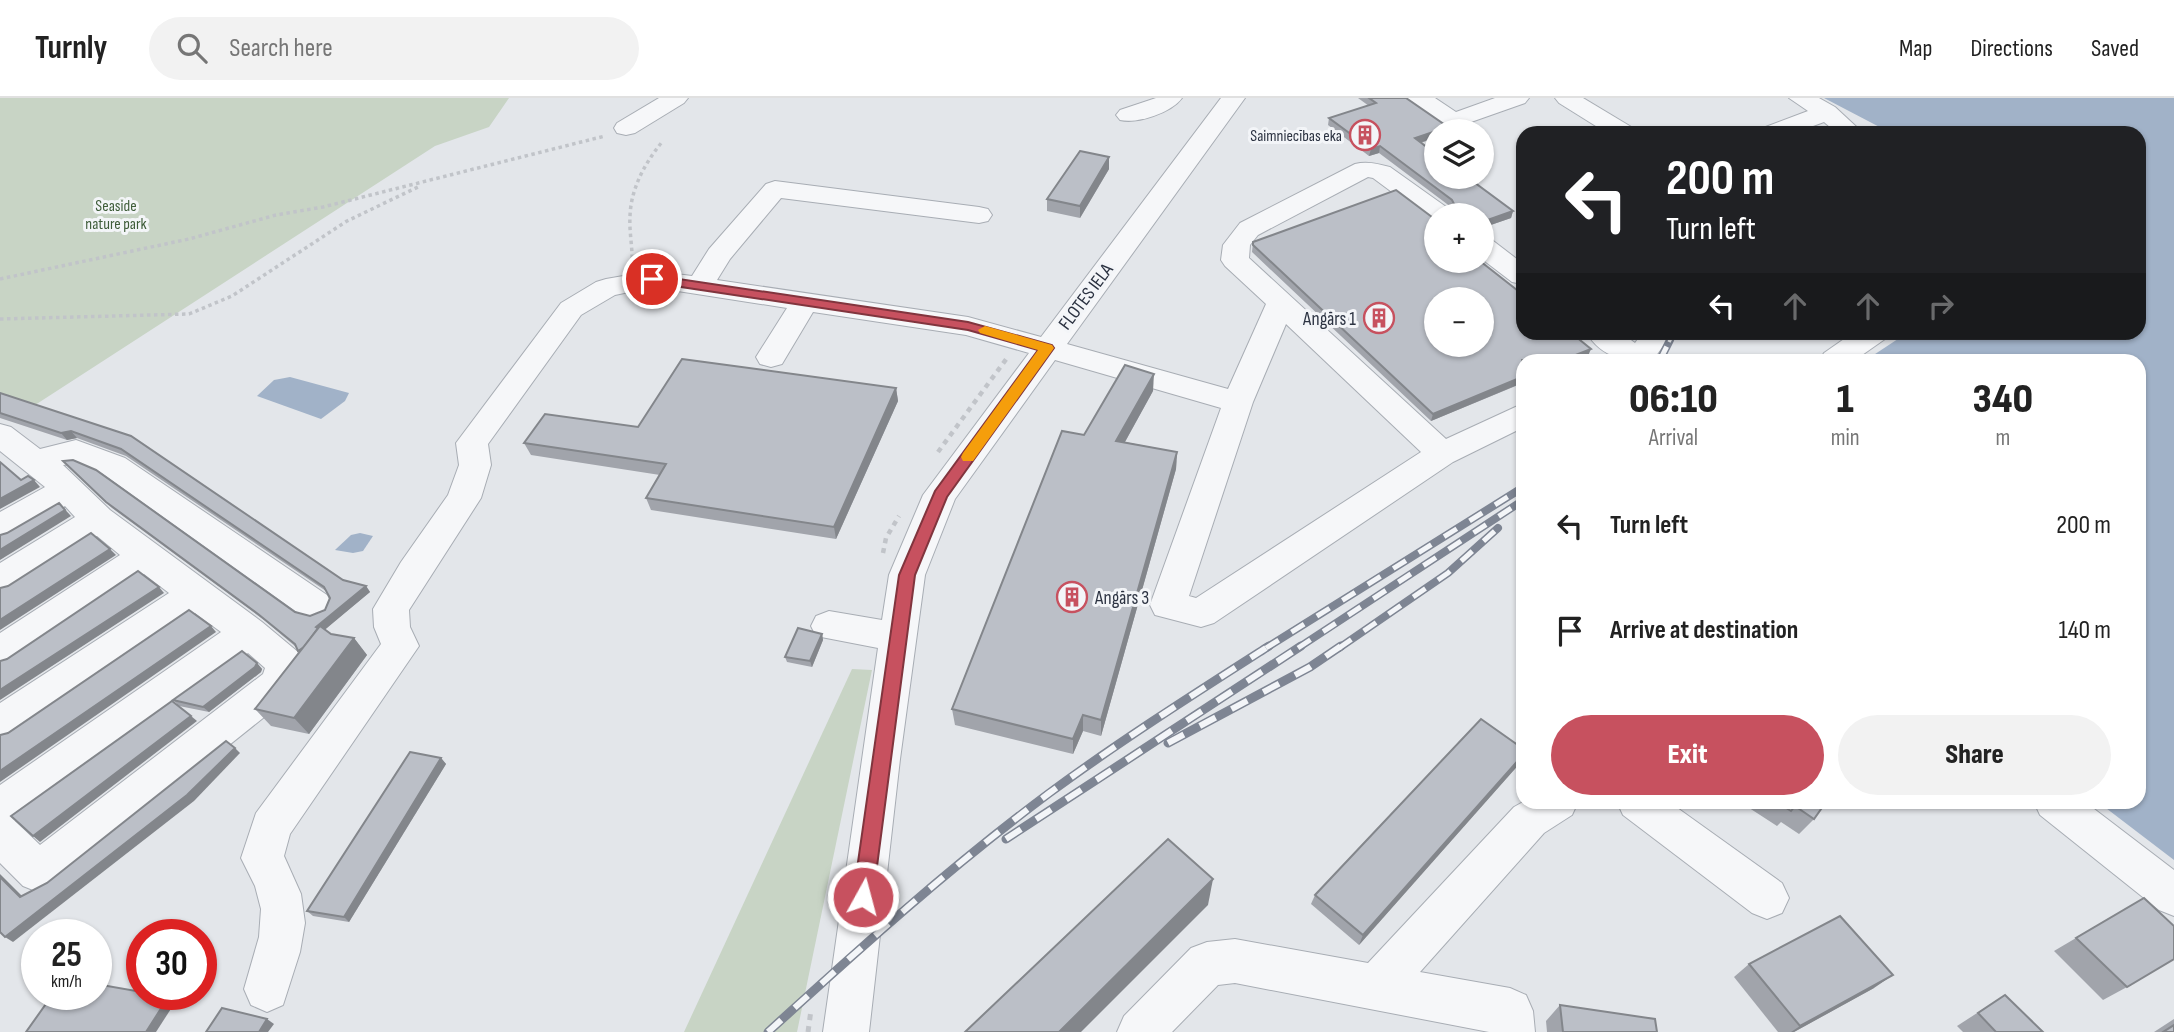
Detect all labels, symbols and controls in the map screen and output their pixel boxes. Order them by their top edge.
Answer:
search box [149,17,639,80]
text: Turnly [35,28,107,68]
icon: search [173,29,211,67]
text: Search here [229,33,333,64]
text: Map [1899,34,1932,63]
text: Directions [1970,34,2053,63]
text: Saved [2091,34,2139,63]
building icon: Saimniecības eka [1348,118,1382,152]
map controls [1424,119,1494,357]
button: layers [1424,119,1494,189]
place label: Saimniecības eka [1250,127,1342,146]
text: 200 m [1666,150,1774,209]
icon: left [1551,154,1642,245]
park label: Seaside nature park [85,197,147,234]
button: + [1424,203,1494,273]
text: Turn left [1666,210,1756,249]
pin [622,249,682,309]
street label: FLOTES IELA [1054,259,1119,335]
icon: arrive [633,260,671,298]
button: − [1424,287,1494,357]
icon: left [1703,287,1741,325]
icon: ahead [1776,287,1814,325]
icon: ahead [1849,287,1887,325]
icon: right [1922,287,1960,325]
building icon: Angārs 1 [1362,301,1396,335]
place label: Angārs 1 [1302,308,1356,331]
text: 06:10 [1629,374,1718,425]
text: 1 [1837,374,1854,425]
text: 340 [1973,374,2033,425]
text: Arrival [1649,424,1698,452]
text: min [1831,424,1860,452]
text: m [1995,424,2010,452]
icon: left [1551,507,1589,545]
text: Turn left [1610,510,1688,541]
text: 200 m [2056,510,2111,541]
building icon: Angārs 3 [1055,580,1089,614]
place label: Angārs 3 [1094,587,1149,610]
icon: arrive [1551,612,1589,650]
text: Arrive at destination [1610,615,1798,646]
text: 140 m [2059,615,2111,646]
button: Exit [1551,715,1824,795]
button: Share [1838,715,2111,795]
position arrow [826,860,900,934]
speed limit sign: 30 [126,919,217,1010]
text: 25 [51,934,82,977]
text: km/h [51,971,82,992]

